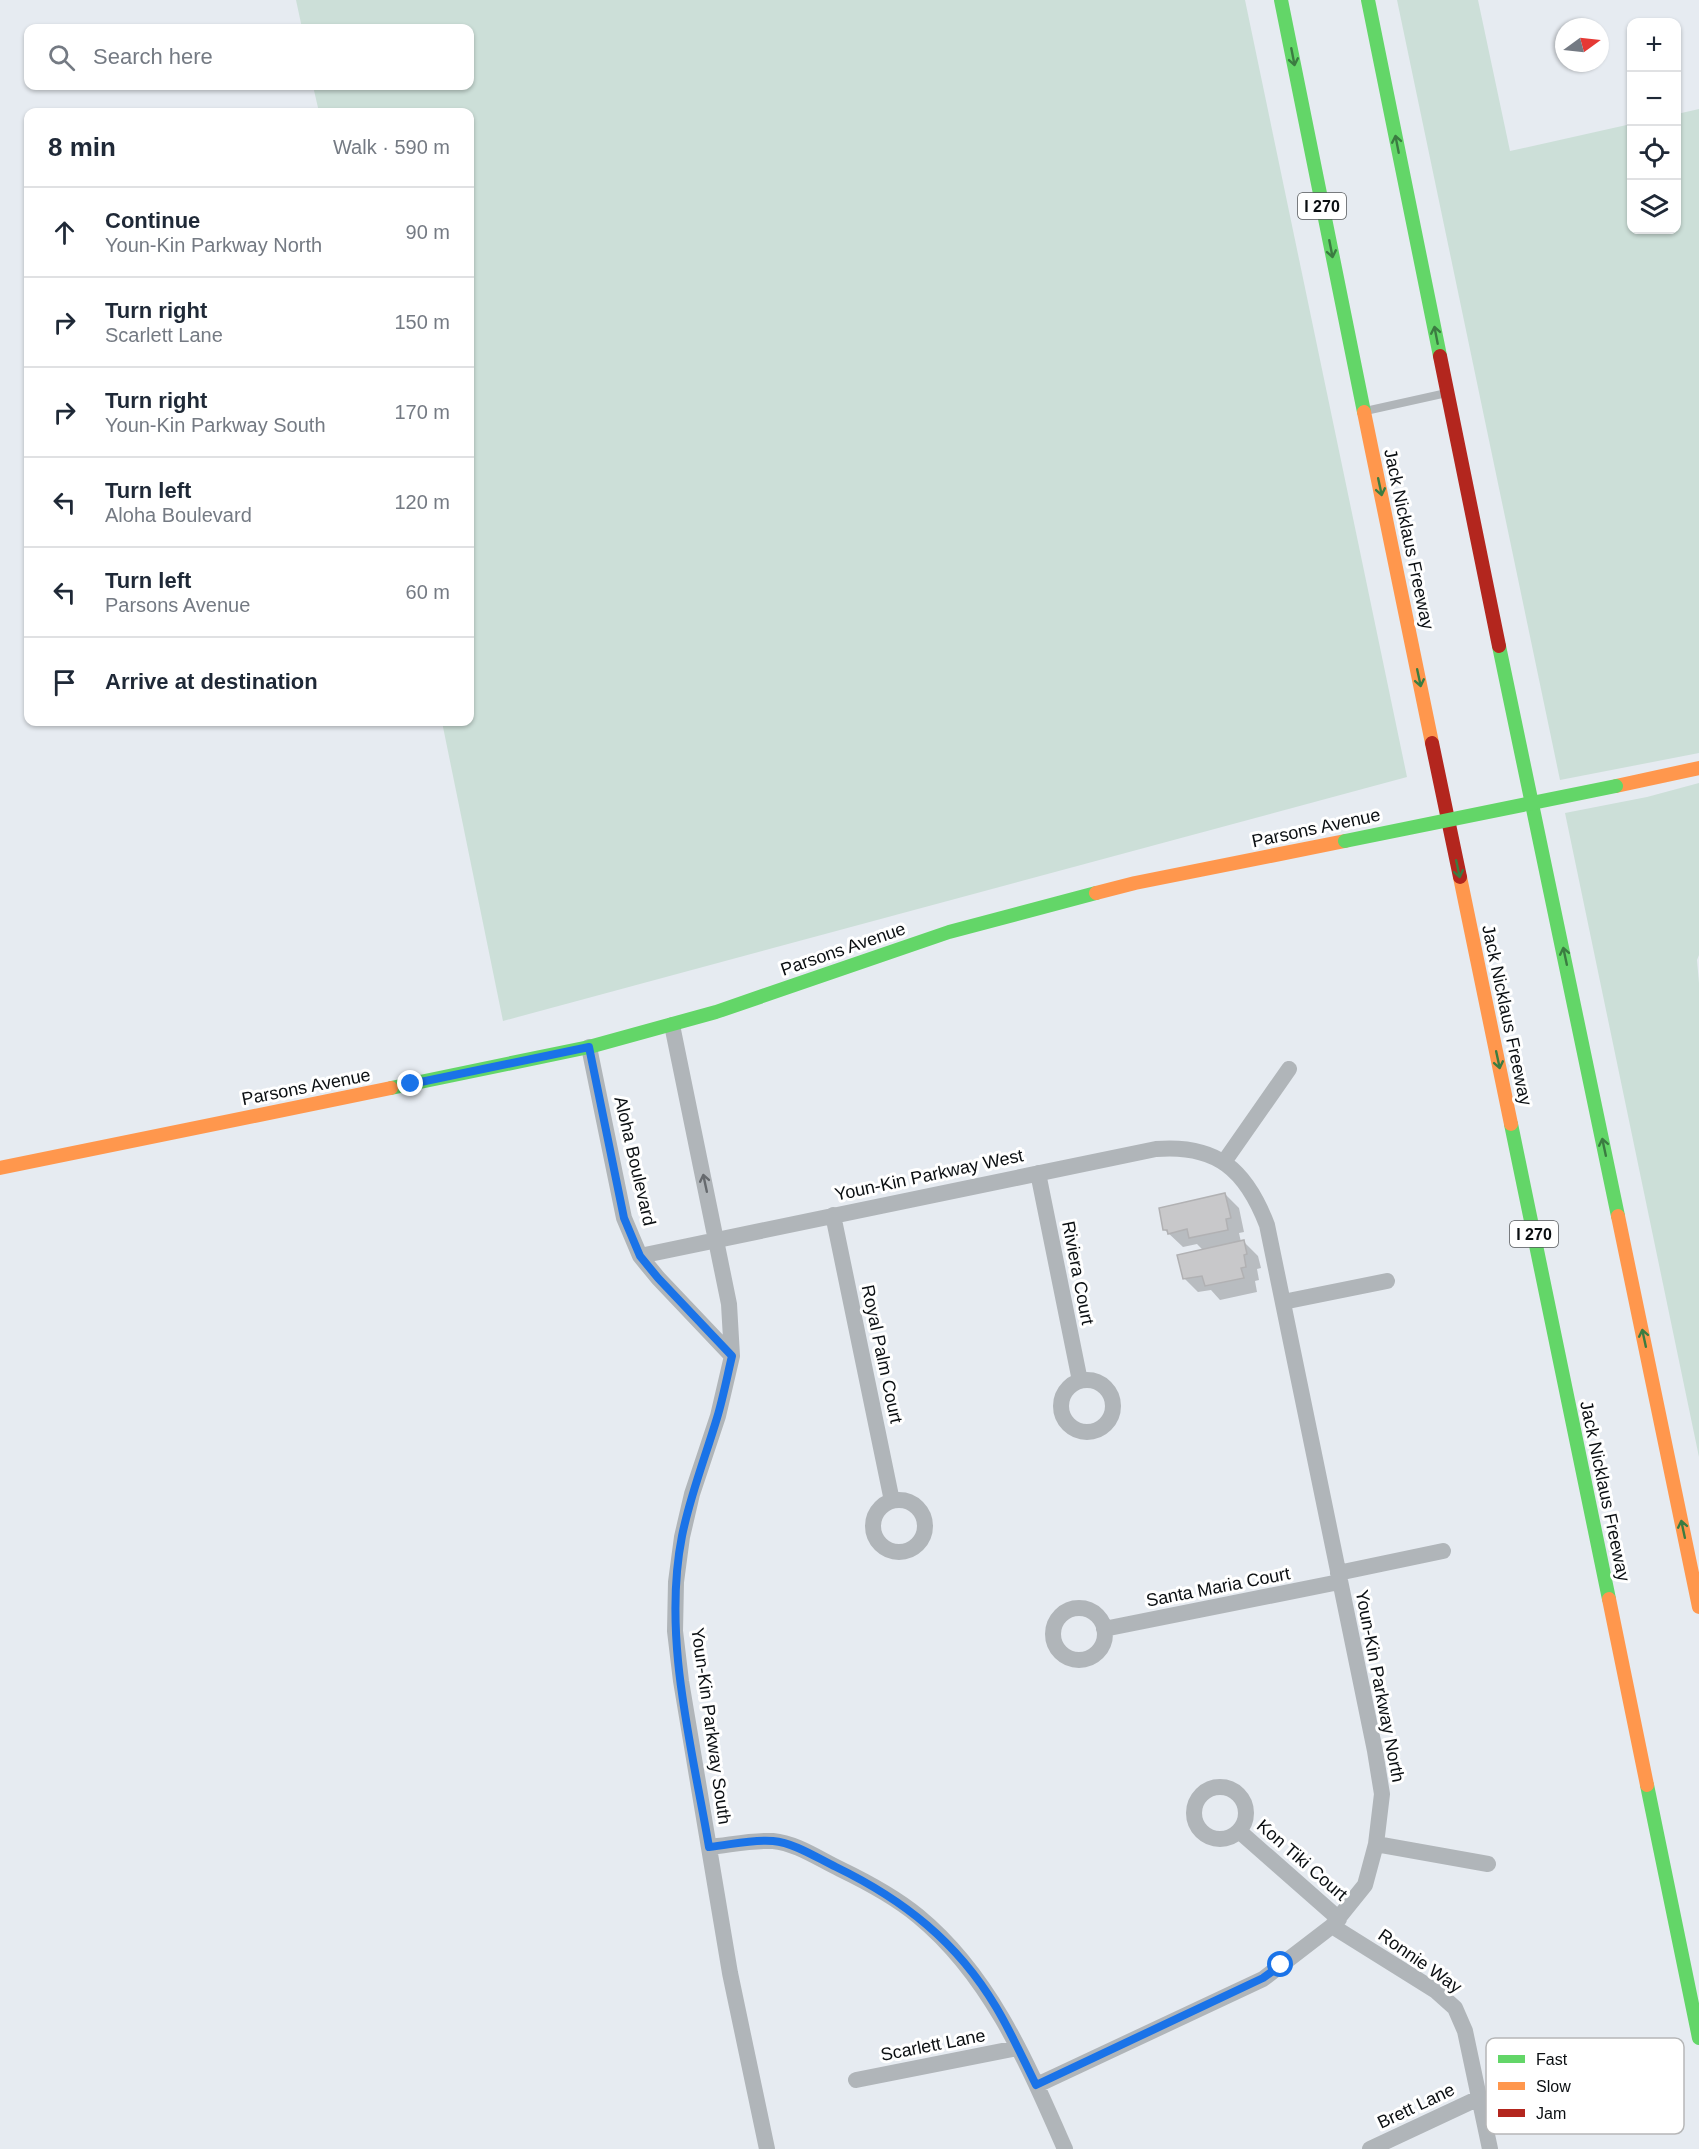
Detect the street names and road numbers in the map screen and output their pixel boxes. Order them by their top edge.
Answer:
road number: I 270 [1298,193,1346,219]
street label: Jack Nicklaus Freeway [1380,447,1438,631]
street label: Parsons Avenue [1250,805,1382,851]
street label: Parsons Avenue [778,918,908,980]
street label: Jack Nicklaus Freeway [1478,923,1536,1107]
street label: Parsons Avenue [240,1065,372,1109]
street label: Aloha Boulevard [610,1094,660,1228]
street label: Youn-Kin Parkway West [833,1145,1025,1205]
street label: Riviera Court [1058,1220,1098,1326]
road number: I 270 [1510,1221,1558,1247]
street label: Royal Palm Court [858,1283,906,1425]
street label: Jack Nicklaus Freeway [1576,1399,1634,1583]
street label: Santa Maria Court [1144,1563,1292,1611]
street label: Youn-Kin Parkway North [1352,1588,1408,1784]
street label: Youn-Kin Parkway South [687,1626,735,1826]
street label: Kon Tiki Court [1253,1815,1351,1905]
street label: Ronnie Way [1374,1925,1466,1997]
street label: Scarlett Lane [879,2025,987,2065]
street label: Brett Lane [1374,2079,1458,2133]

